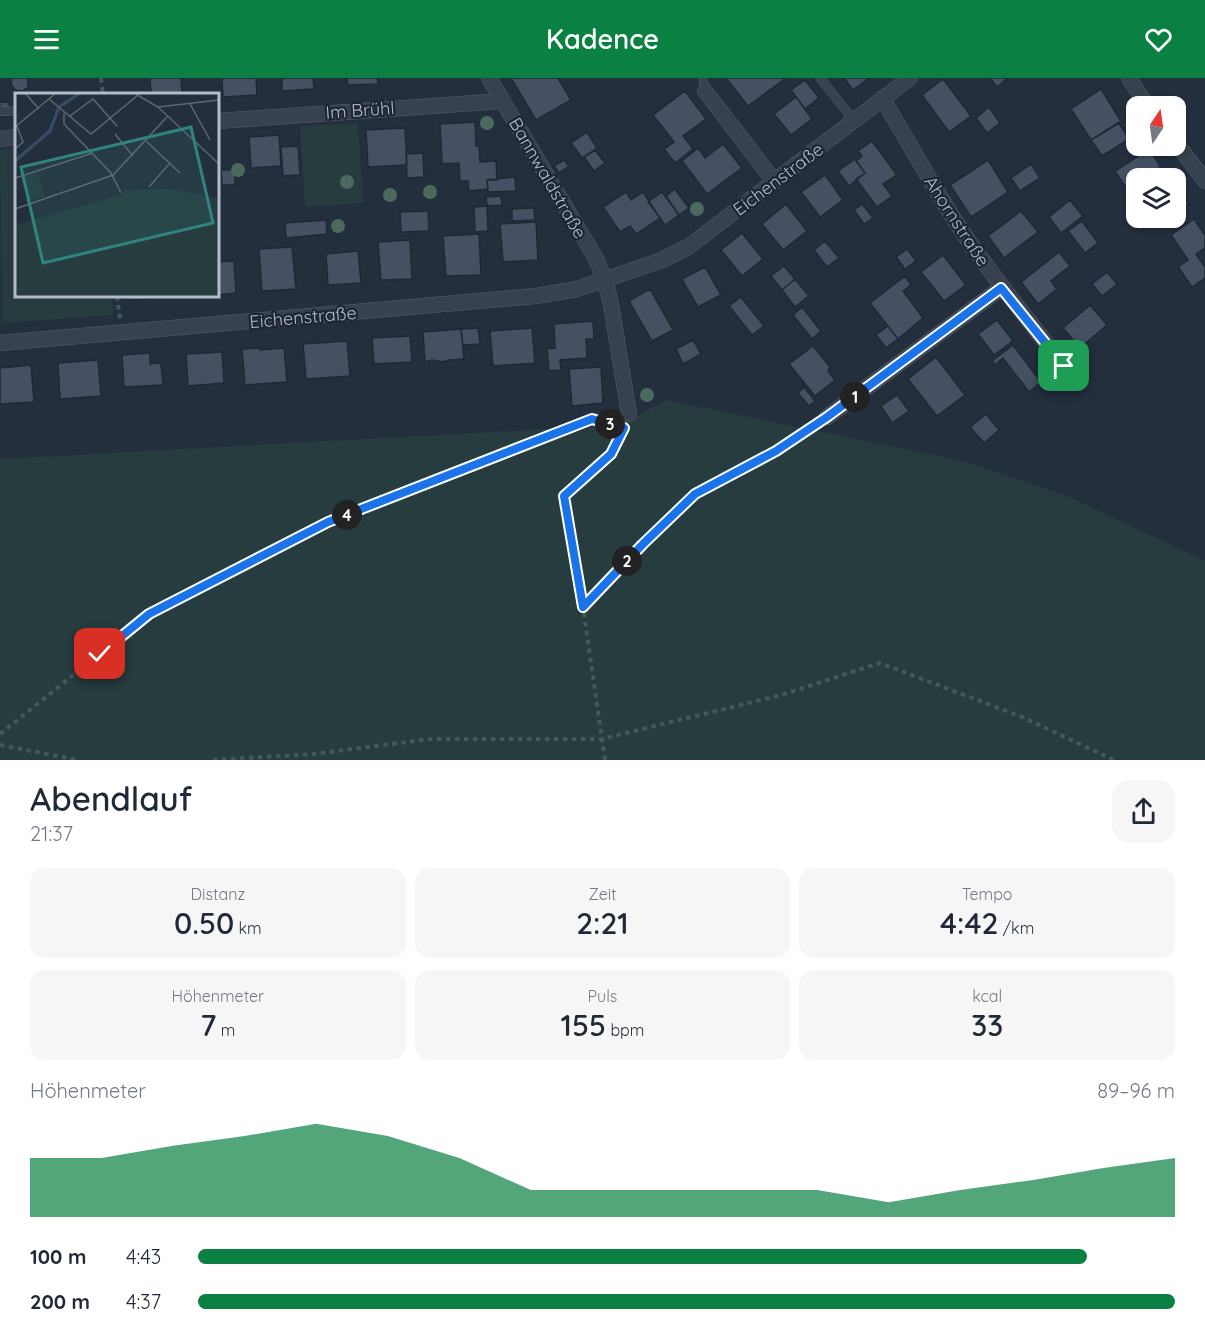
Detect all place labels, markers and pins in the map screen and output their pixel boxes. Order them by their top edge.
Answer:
pin [1038,340,1089,391]
pin: 1 [840,382,870,412]
pin: 3 [595,409,625,439]
pin: 4 [332,500,362,530]
pin: 2 [612,546,642,576]
pin [74,628,125,679]

